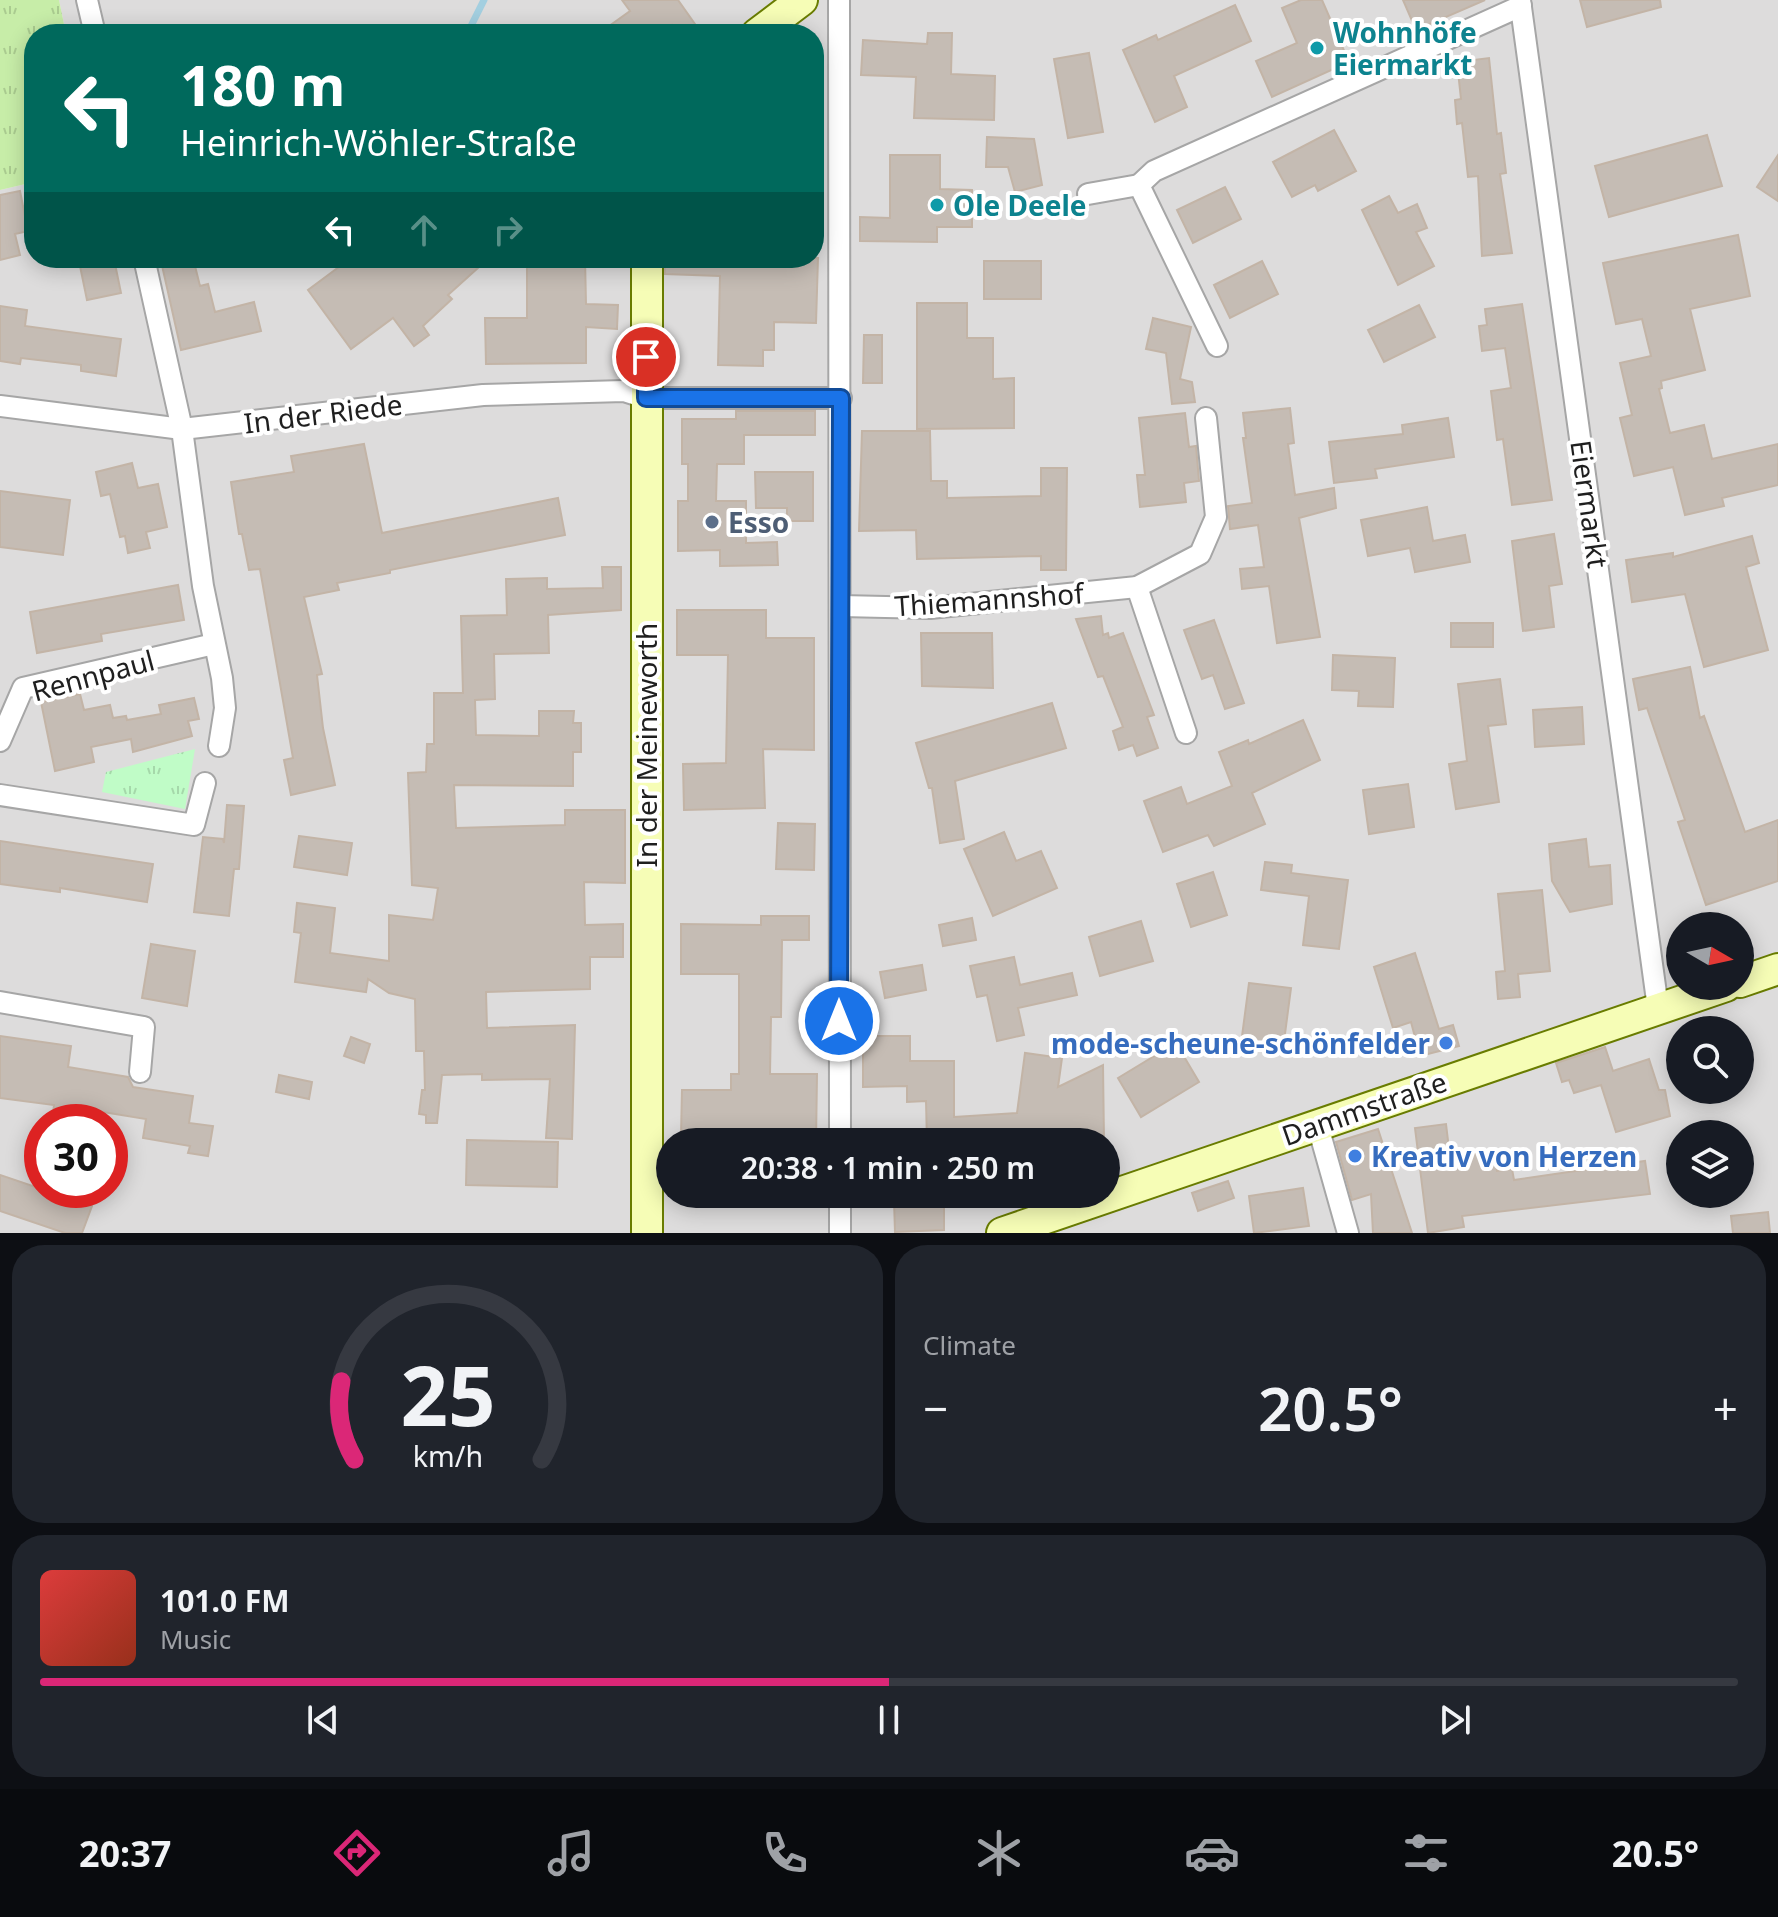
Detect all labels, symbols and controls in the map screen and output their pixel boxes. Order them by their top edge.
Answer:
place label: Wohnhöfe Eiermarkt [1333,13,1477,83]
marker: Wohnhöfe Eiermarkt [1308,39,1326,57]
text: 180 m [180,46,345,122]
icon: left [48,56,152,160]
text: Heinrich-Wöhler-Straße [180,118,577,167]
place label: Ole Deele [953,186,1086,224]
marker: Ole Deele [928,196,946,214]
icon: left [318,208,362,252]
icon: ahead [402,208,446,252]
icon: right [486,208,530,252]
pin [612,323,680,391]
icon: arrive [624,335,668,379]
street label: In der Riede [242,384,404,442]
street label: Eiermarkt [1562,438,1618,570]
place label: Esso [728,503,789,541]
marker: Esso [703,513,721,531]
street label: Thiemannshof [893,573,1086,625]
street label: In der Meineworth [627,623,665,867]
street label: Rennpaul [28,640,158,710]
north arrow [1666,912,1754,1000]
map controls [1666,912,1754,1208]
position arrow [797,979,881,1063]
button: search [1666,1016,1754,1104]
place label: mode-scheune-schönfelder [1051,1024,1430,1062]
marker: mode-scheune-schönfelder [1437,1034,1455,1052]
street label: Dammstraße [1276,1062,1452,1154]
speed limit sign: 30 [24,1104,128,1208]
button: layers [1666,1120,1754,1208]
place label: Kreativ von Herzen [1371,1137,1637,1175]
text: 20:38 · 1 min · 250 m [741,1147,1035,1188]
marker: Kreativ von Herzen [1346,1147,1364,1165]
text: Climate [923,1327,1016,1363]
text: 25 [400,1337,495,1450]
text: 20.5° [1258,1367,1403,1449]
text: − [923,1378,948,1438]
text: + [1713,1378,1738,1438]
text: km/h [412,1436,483,1475]
text: 101.0 FM [160,1580,290,1621]
text: Music [160,1621,231,1657]
icon: previous [301,1698,345,1742]
icon: pause [867,1698,911,1742]
icon: next [1433,1698,1477,1742]
icon: directions [329,1825,385,1881]
icon: music [543,1825,599,1881]
icon: phone [757,1825,813,1881]
icon: climate [971,1825,1027,1881]
icon: car [1184,1825,1240,1881]
icon: filters [1398,1825,1454,1881]
text: 20:37 [79,1829,171,1878]
text: 20.5° [1612,1829,1699,1878]

